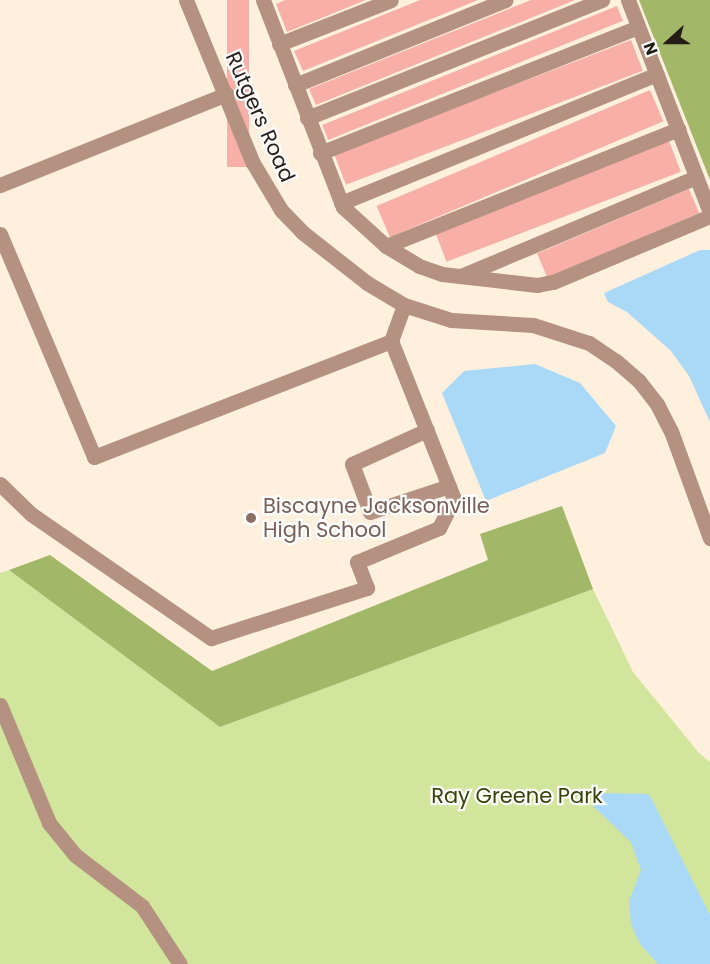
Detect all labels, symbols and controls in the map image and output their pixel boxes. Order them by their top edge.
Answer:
north arrow [638,12,698,72]
text: N [638,39,664,58]
street label: Rutgers Road [220,48,300,186]
place label: Biscayne Jacksonville High School [263,493,490,543]
marker: Biscayne Jacksonville High School [244,511,258,525]
park label: Ray Greene Park [431,783,603,809]

